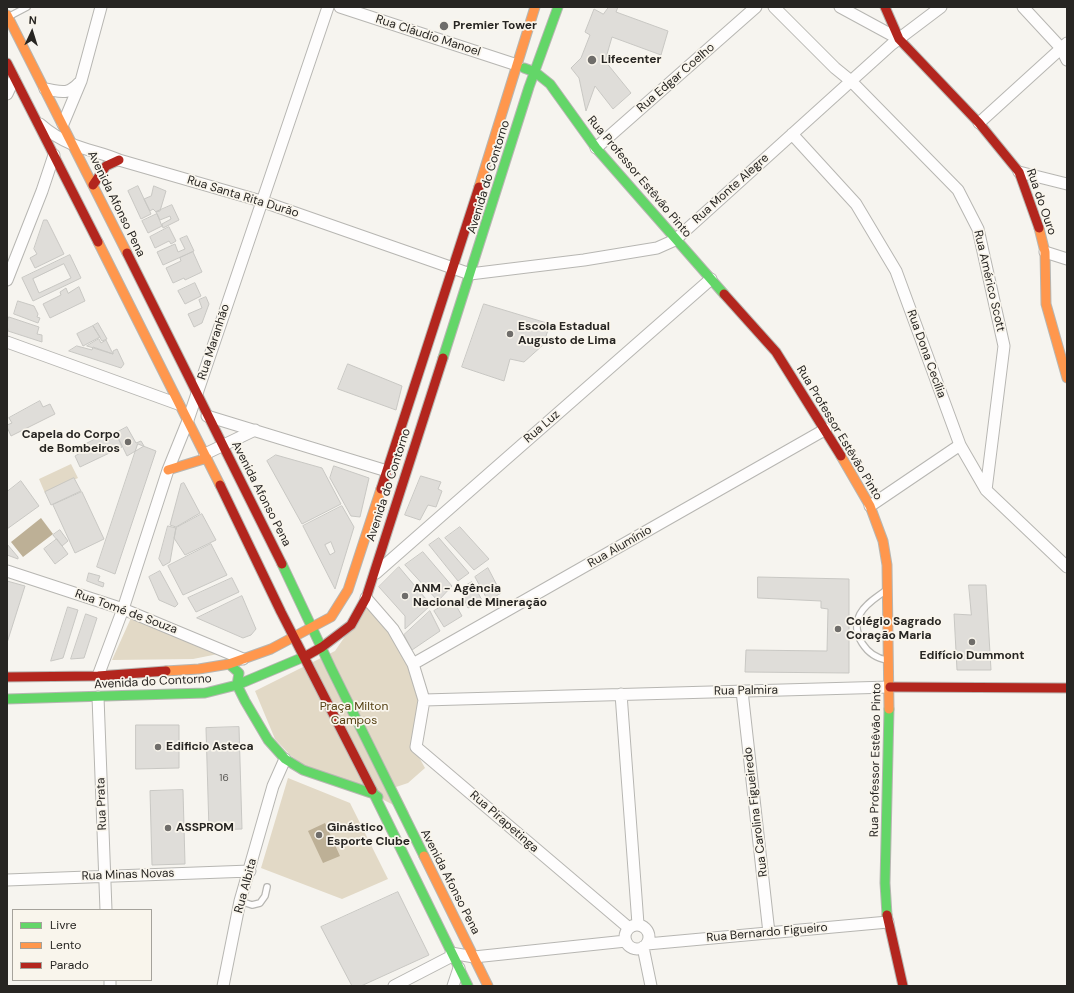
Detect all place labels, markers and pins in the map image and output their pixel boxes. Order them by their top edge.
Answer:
place label: Premier Tower [453,19,537,33]
marker: Premier Tower [438,20,450,32]
place label: Lifecenter [601,53,662,67]
marker: Lifecenter [586,54,598,66]
place label: Escola Estadual Augusto de Lima [518,320,616,348]
marker: Escola Estadual Augusto de Lima [505,329,515,339]
place label: Capela do Corpo de Bombeiros [22,428,120,456]
marker: Capela do Corpo de Bombeiros [123,437,133,447]
place label: ANM - Agência Nacional de Mineração [413,582,547,610]
marker: ANM - Agência Nacional de Mineração [400,591,410,601]
place label: Colégio Sagrado Coração Maria [846,615,942,643]
marker: Colégio Sagrado Coração Maria [833,624,843,634]
marker: Edifício Dummont [967,637,977,647]
place label: Edifício Dummont [920,649,1024,663]
place label: Edificio Asteca [166,740,253,754]
marker: Edificio Asteca [153,742,163,752]
place label: ASSPROM [176,821,234,835]
place label: Ginástico Esporte Clube [327,821,410,849]
marker: ASSPROM [163,823,173,833]
marker: Ginástico Esporte Clube [314,830,324,840]

